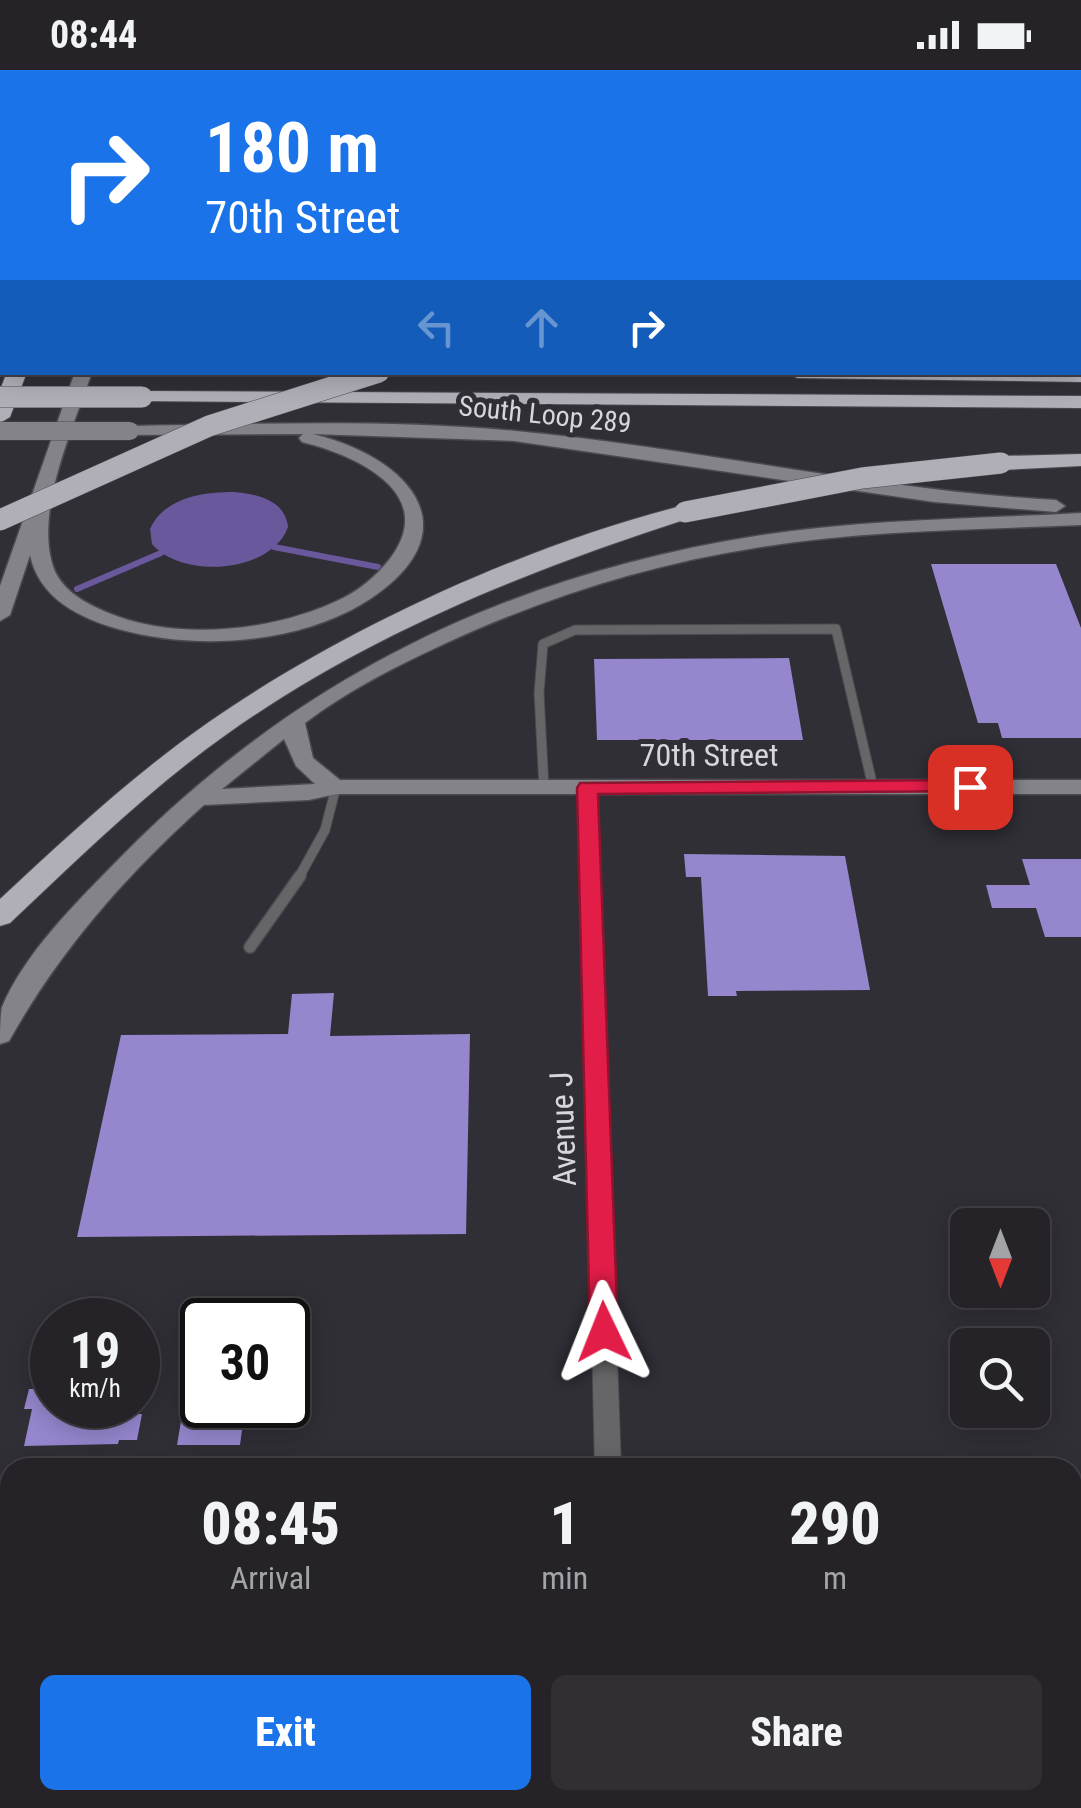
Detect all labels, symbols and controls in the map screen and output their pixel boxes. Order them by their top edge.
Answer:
text: 08:44 [50,13,137,57]
text: 180 m [205,107,379,189]
icon: right [40,110,170,240]
text: 70th Street [205,191,400,244]
icon: left [409,300,464,355]
icon: ahead [514,300,569,355]
icon: right [619,300,674,355]
street label: South Loop 289 [457,389,633,440]
street label: 70th Street [640,736,778,774]
pin [928,745,1013,830]
icon: arrive [943,760,998,815]
street label: Avenue J [542,1071,584,1187]
north arrow [950,1208,1050,1308]
map controls [950,1208,1050,1428]
position arrow [552,1280,656,1384]
speed limit sign: 30 [180,1298,310,1428]
text: 19 [70,1322,120,1380]
button: search [950,1328,1050,1428]
text: km/h [69,1374,121,1403]
text: 08:45 [201,1488,340,1559]
text: 1 [549,1488,580,1559]
text: 290 [789,1488,881,1559]
text: Arrival [230,1559,311,1597]
text: min [541,1559,588,1597]
text: m [823,1559,847,1597]
button: Exit [40,1675,531,1790]
button: Share [551,1675,1042,1790]

